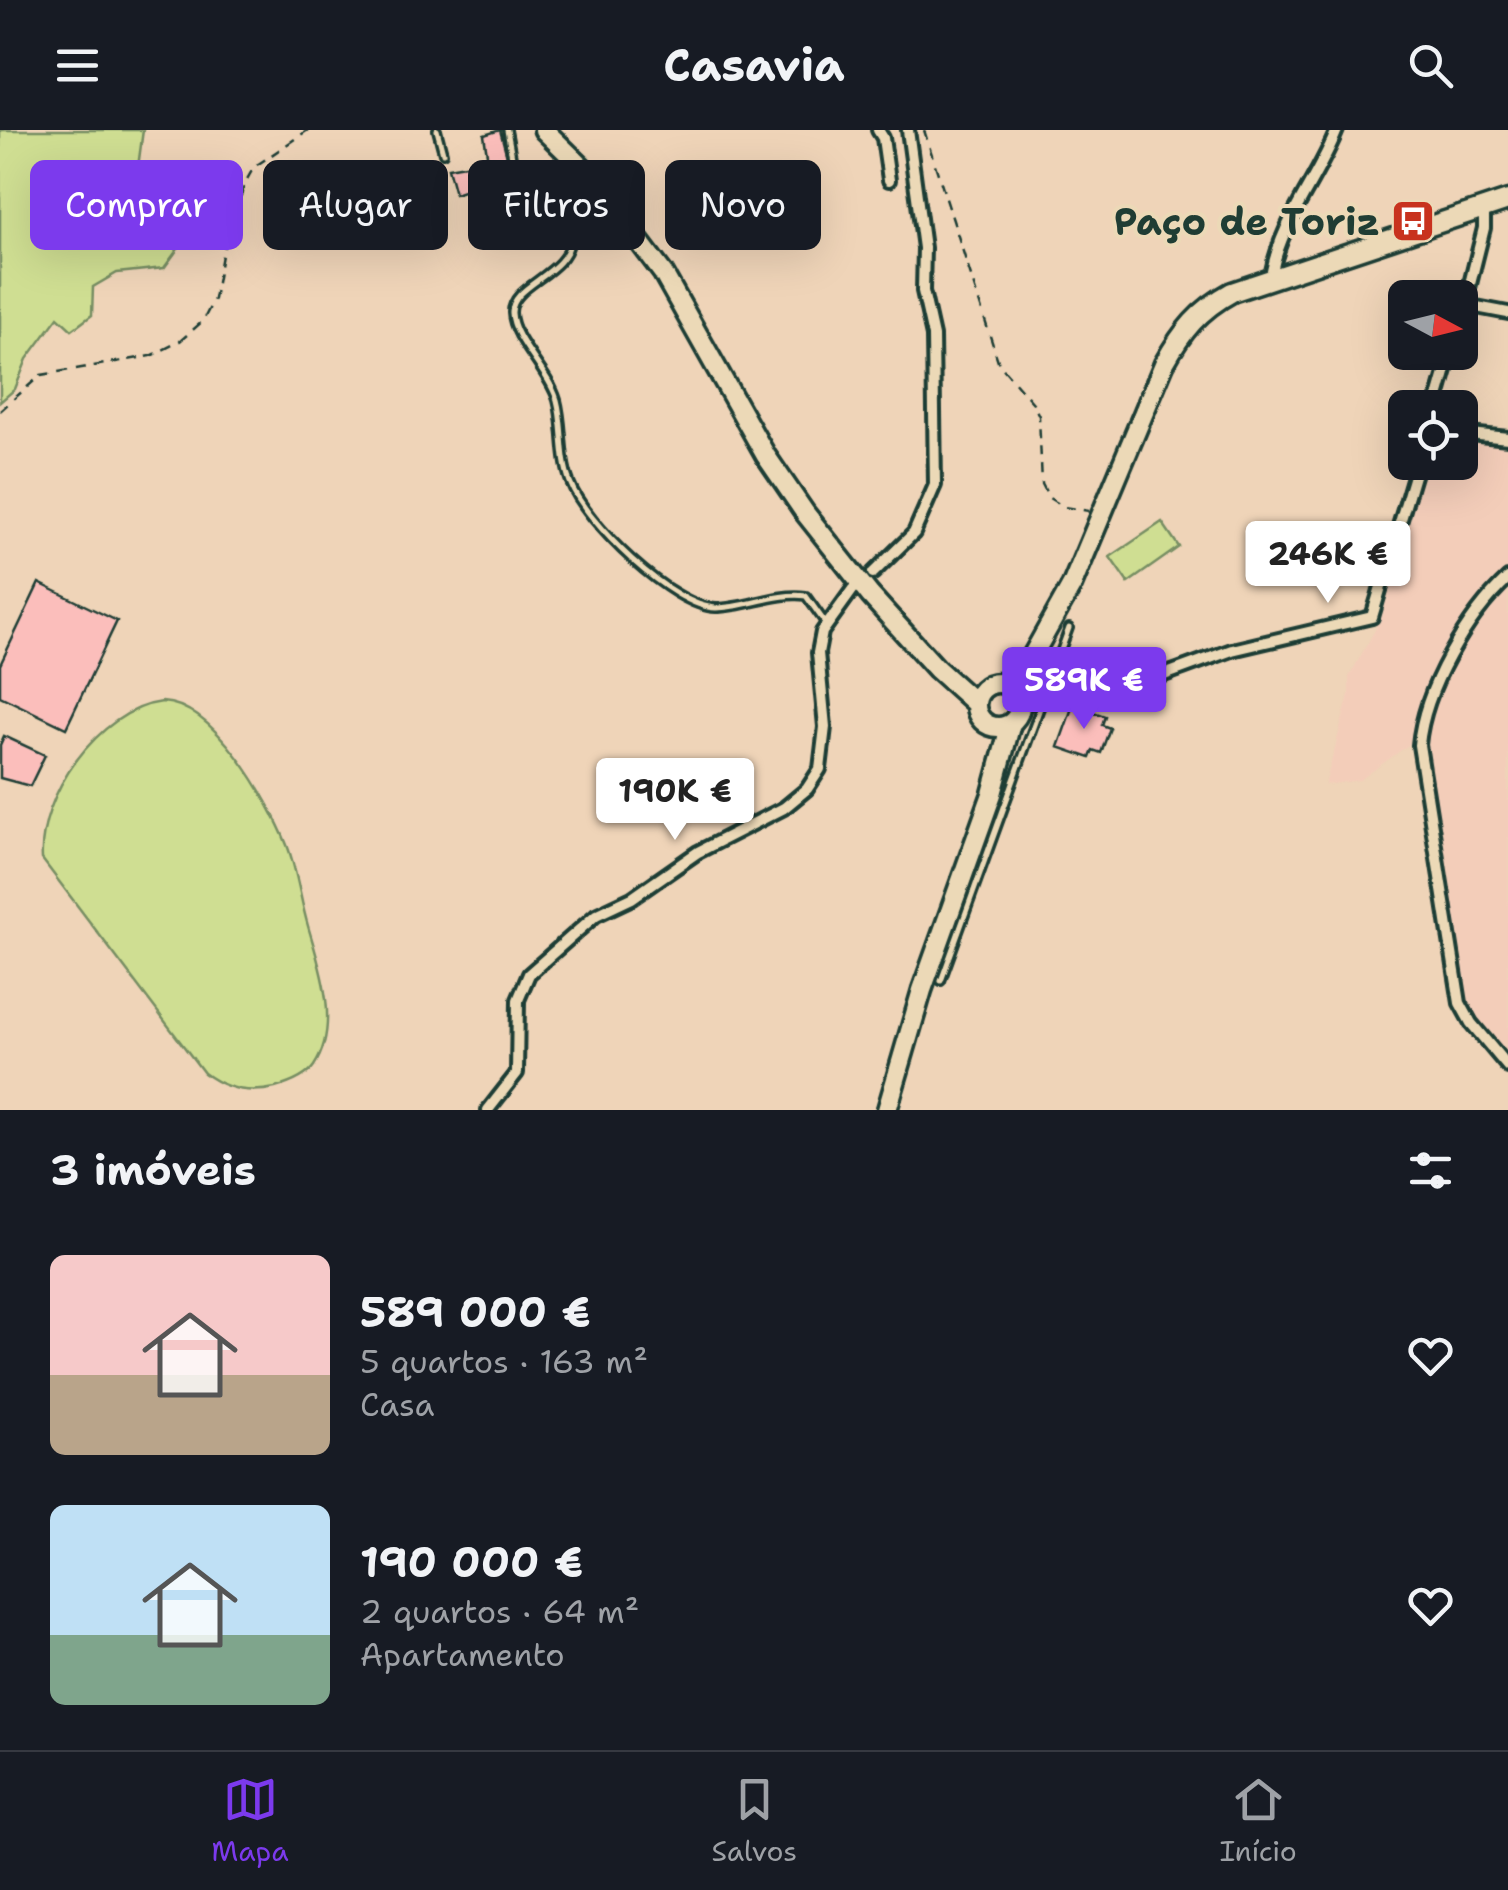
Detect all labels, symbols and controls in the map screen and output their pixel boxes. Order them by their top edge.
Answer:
text: Casavia [663,35,845,95]
icon: menu [50,38,105,93]
icon: search [1403,38,1458,93]
chip: Comprar [30,160,243,250]
chip: Alugar [263,160,448,250]
chip: Filtros [468,160,645,250]
chip: Novo [665,160,821,250]
place label: Paço de Toriz [1114,196,1380,247]
bus stop icon: Paço de Toriz [1390,198,1436,244]
north arrow [1388,280,1478,370]
map controls [1388,280,1478,480]
button: locate [1388,390,1478,480]
pin: 246K € [1247,521,1409,606]
text: 246K € [1268,532,1388,575]
pin: 589K € [1003,647,1165,732]
text: 589K € [1024,658,1144,701]
pin: 190K € [594,758,756,843]
text: 190K € [618,769,732,812]
text: 3 imóveis [50,1142,256,1198]
icon: filters [1403,1143,1458,1198]
text: 589 000 € [360,1284,591,1340]
icon: home [130,1295,250,1415]
icon: heart [1403,1328,1458,1383]
text: 5 quartos · 163 m² [360,1340,648,1383]
text: Casa [360,1383,434,1426]
text: 190 000 € [360,1534,583,1590]
icon: home [130,1545,250,1665]
icon: heart [1403,1578,1458,1633]
text: 2 quartos · 64 m² [360,1590,639,1633]
text: Apartamento [360,1633,565,1676]
tab: Mapa [211,1772,289,1870]
tab: Salvos [711,1772,797,1870]
tab: Início [1220,1772,1297,1870]

